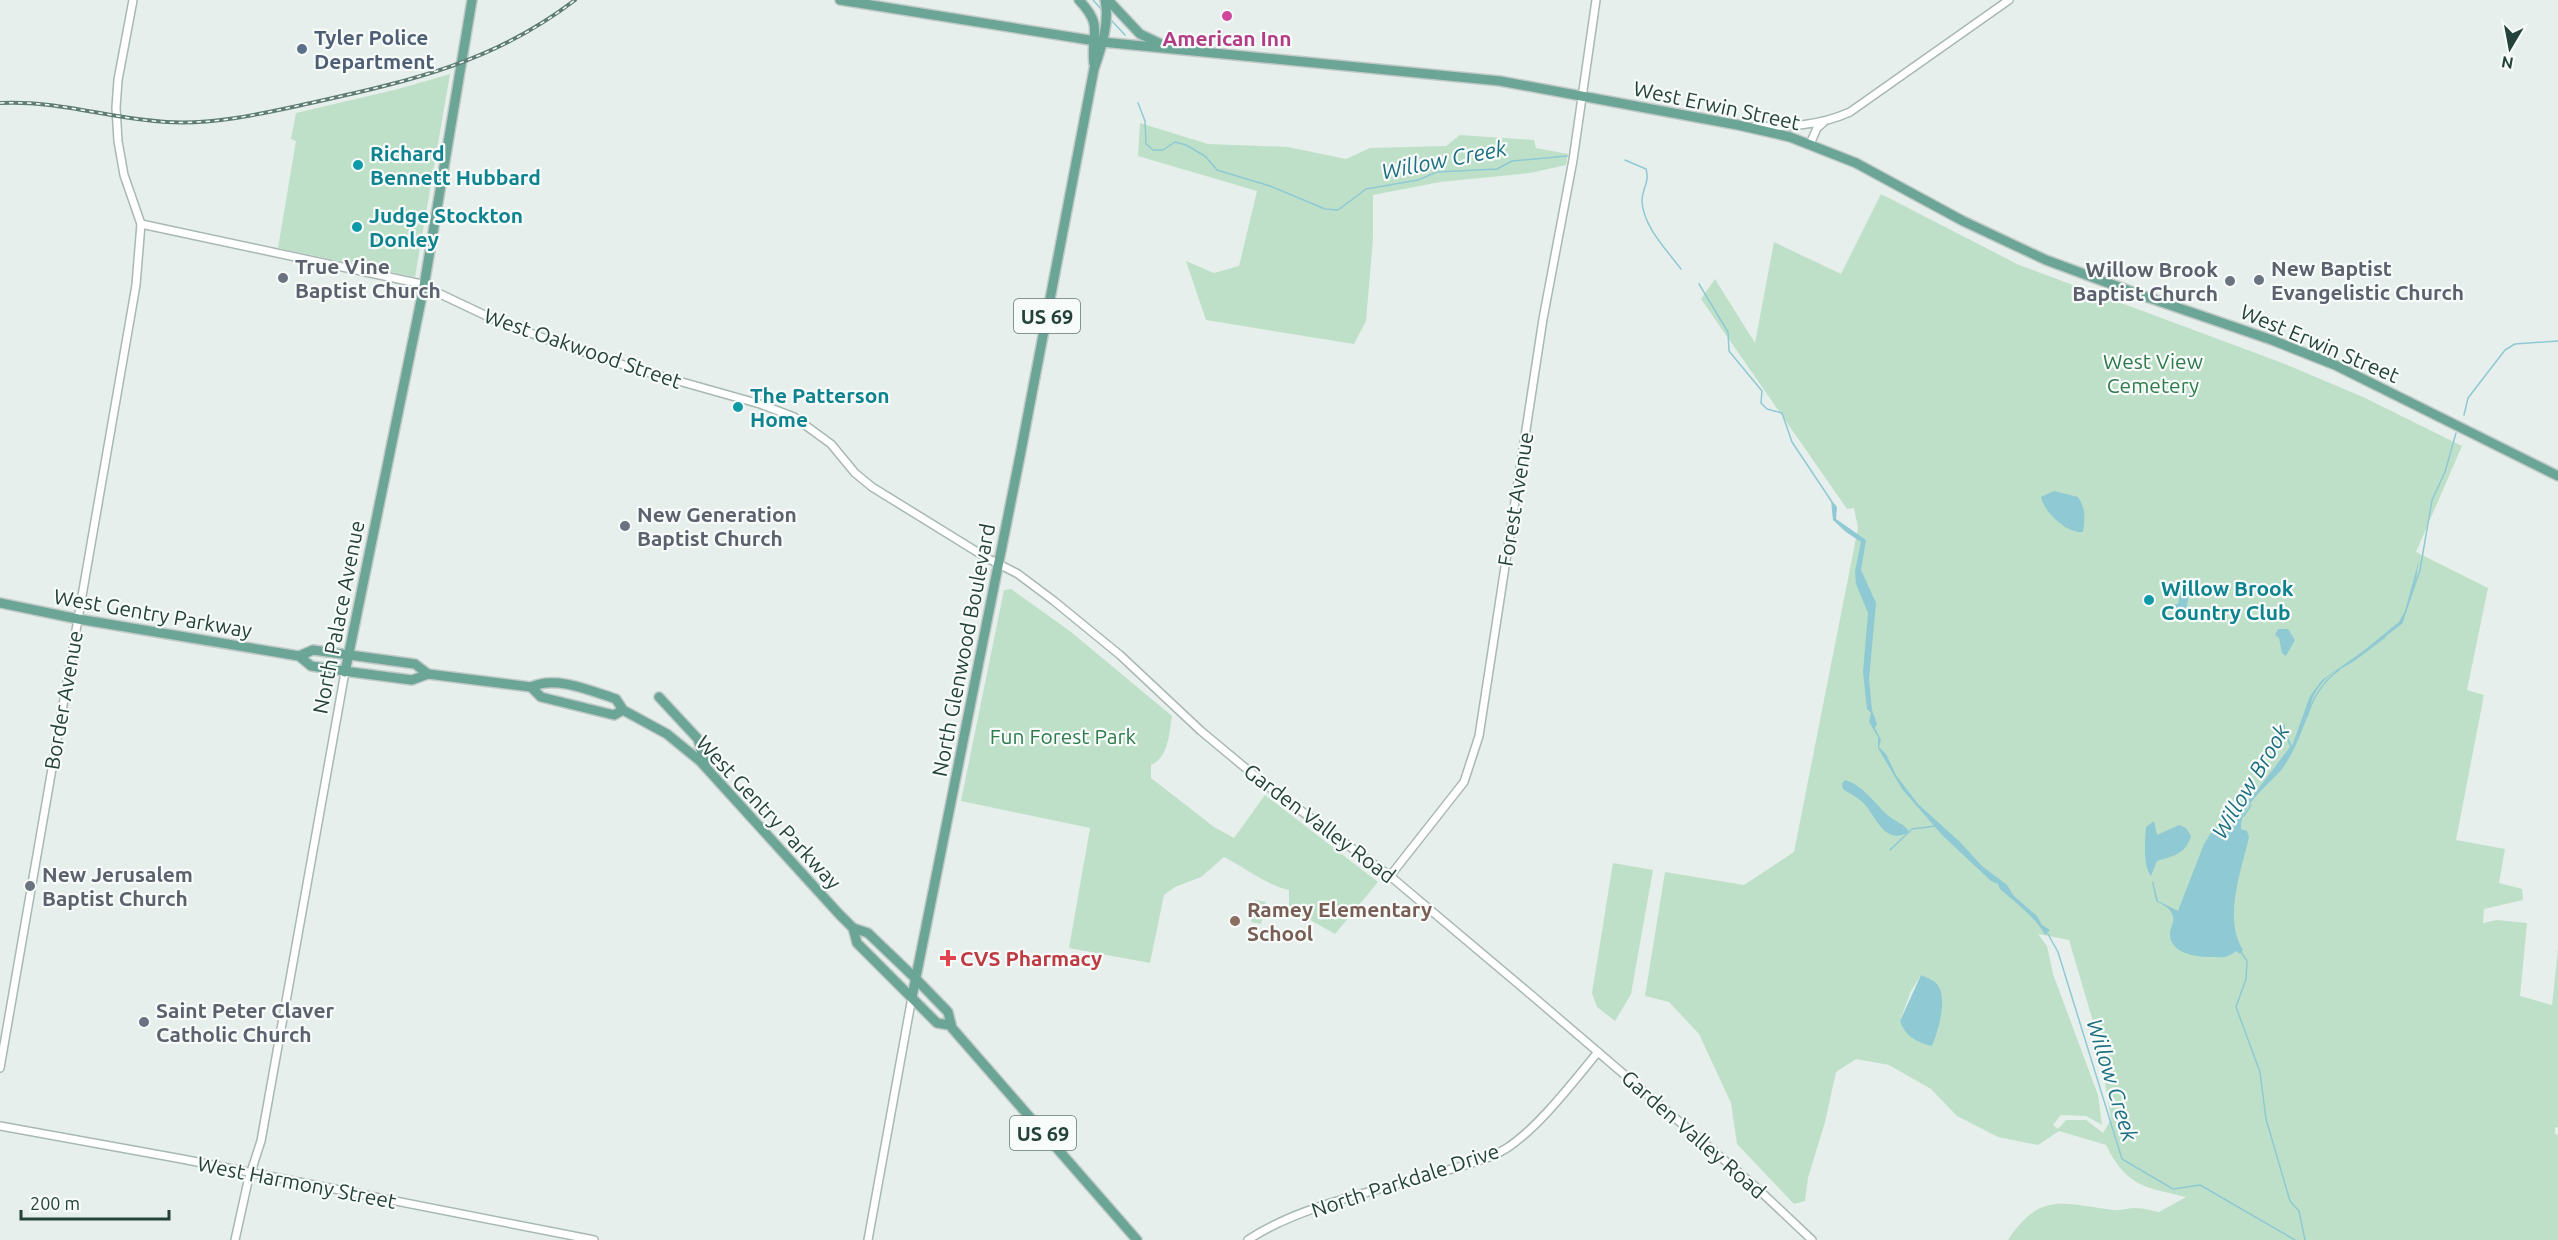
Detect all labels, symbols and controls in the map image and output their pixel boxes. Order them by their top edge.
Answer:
marker: American Inn [1220,9,1234,23]
north arrow [2480,18,2540,78]
place label: Tyler Police Department [314,25,435,73]
place label: American Inn [1163,26,1291,50]
marker: Tyler Police Department [295,42,309,56]
text: N [2500,53,2515,73]
street label: West Erwin Street [1631,76,1803,134]
water label: Willow Creek [1379,134,1509,183]
place label: Richard Bennett Hubbard [370,141,541,189]
marker: Richard Bennett Hubbard [351,158,365,172]
place label: Judge Stockton Donley [369,203,523,251]
marker: Judge Stockton Donley [350,220,364,234]
place label: True Vine Baptist Church [295,254,441,302]
place label: New Baptist Evangelistic Church [2271,256,2464,304]
place label: Willow Brook Baptist Church [2072,257,2218,305]
marker: True Vine Baptist Church [276,271,290,285]
marker: New Baptist Evangelistic Church [2252,273,2266,287]
marker: Willow Brook Baptist Church [2223,274,2237,288]
road number: US 69 [1014,299,1080,333]
street label: West Erwin Street [2237,299,2403,387]
street label: West Oakwood Street [481,303,685,393]
park label: West View Cemetery [2103,349,2203,397]
place label: The Patterson Home [750,383,890,431]
marker: The Patterson Home [731,400,745,414]
street label: Forest Avenue [1493,430,1537,568]
place label: New Generation Baptist Church [637,502,797,550]
street label: North Palace Avenue [307,518,369,716]
marker: New Generation Baptist Church [618,519,632,533]
street label: North Glenwood Boulevard [927,521,999,779]
place label: Willow Brook Country Club [2161,576,2294,624]
street label: West Gentry Parkway [52,584,254,642]
marker: Willow Brook Country Club [2142,593,2156,607]
street label: Border Avenue [39,629,87,771]
water label: Willow Brook [2206,719,2294,842]
park label: Fun Forest Park [990,724,1137,748]
street label: West Gentry Parkway [692,730,846,894]
street label: Garden Valley Road [1240,758,1400,888]
place label: New Jerusalem Baptist Church [42,862,193,910]
marker: New Jerusalem Baptist Church [23,879,37,893]
place label: Ramey Elementary School [1247,897,1432,945]
marker: Ramey Elementary School [1228,914,1242,928]
place label: CVS Pharmacy [960,946,1102,970]
marker: CVS Pharmacy [941,951,955,965]
place label: Saint Peter Claver Catholic Church [156,998,334,1046]
marker: Saint Peter Claver Catholic Church [137,1015,151,1029]
water label: Willow Creek [2082,1016,2144,1145]
street label: Garden Valley Road [1617,1065,1771,1203]
road number: US 69 [1010,1116,1076,1150]
street label: North Parkdale Drive [1308,1138,1502,1222]
street label: West Harmony Street [196,1151,398,1213]
scale bar [21,1183,170,1221]
text: 200 m [30,1193,80,1213]

